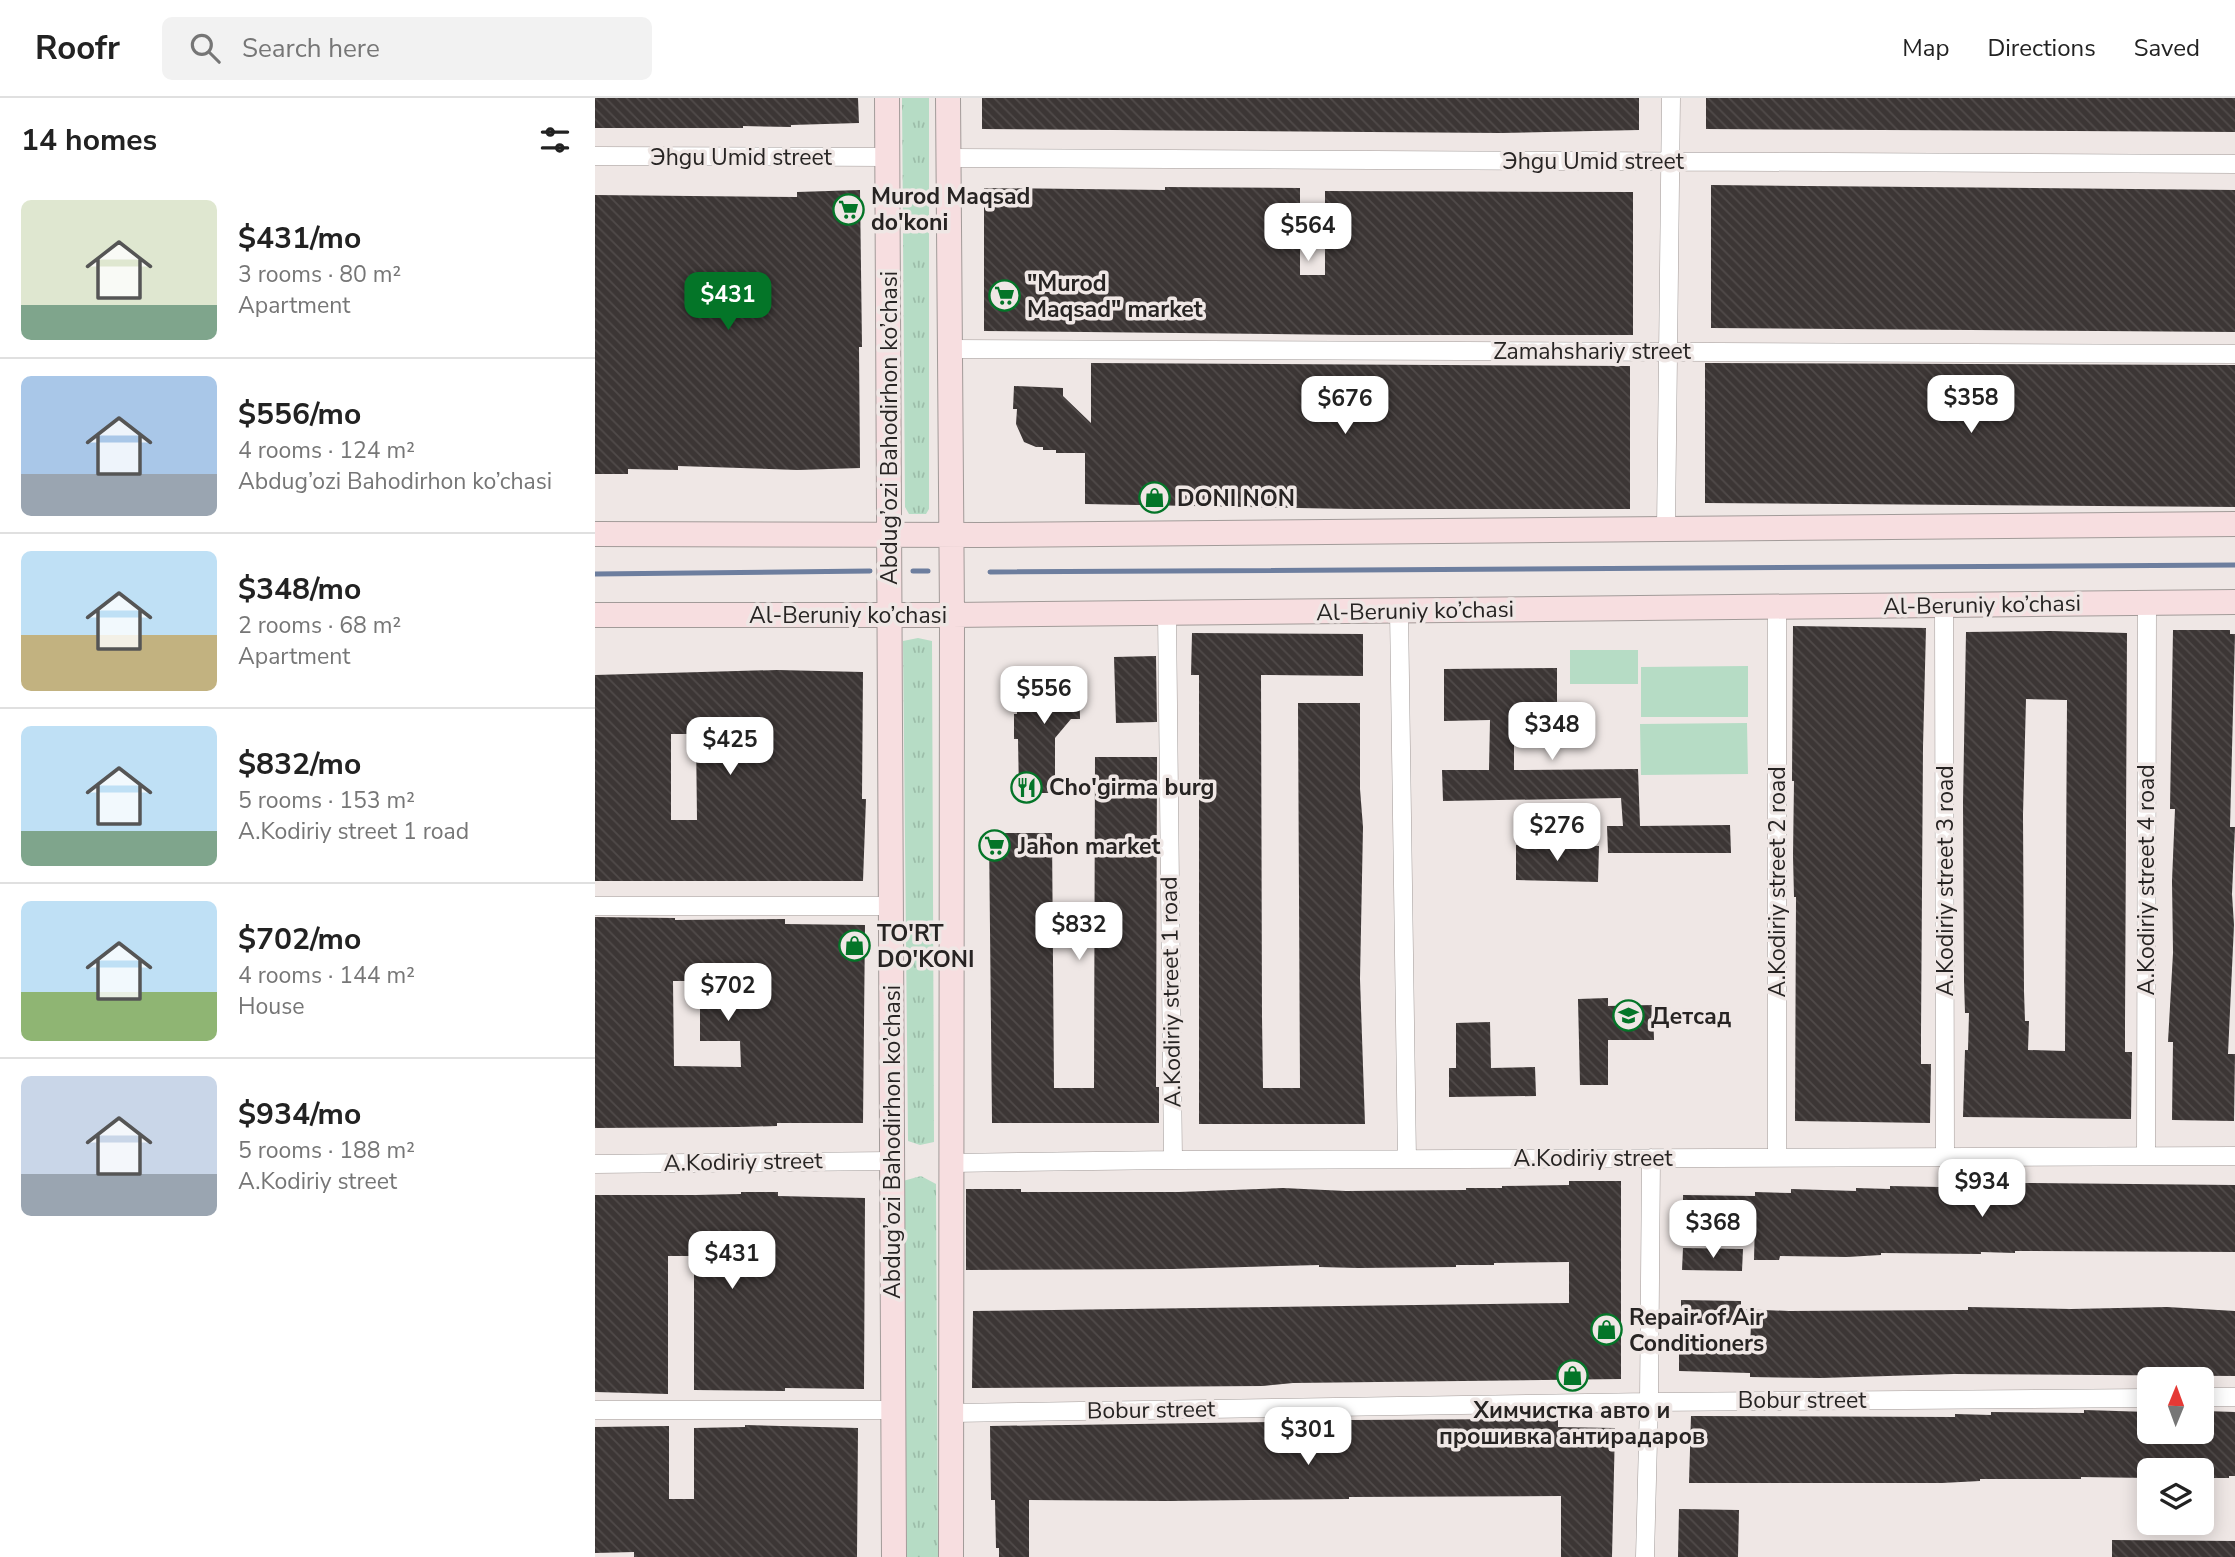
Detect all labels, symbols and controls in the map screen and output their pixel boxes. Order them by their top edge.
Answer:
search box [162,17,652,80]
text: Roofr [35,26,120,71]
icon: search [186,29,224,67]
text: Search here [242,31,380,66]
text: Map [1902,32,1949,64]
text: Directions [1987,32,2096,64]
text: Saved [2134,32,2200,64]
text: 14 homes [21,120,157,161]
icon: filters [536,121,574,159]
street label: Эhgu Umid street [650,142,833,173]
street label: Эhgu Umid street [1502,146,1685,177]
place label: Murod Maqsad do'koni [871,181,1030,238]
supermarket icon: Murod Maqsad do'koni [831,192,865,226]
pin: $564 [1267,204,1349,263]
text: $564 [1280,210,1336,241]
text: $431/mo [238,218,361,259]
icon: home [77,228,161,312]
text: 3 rooms · 80 m² [238,259,401,290]
place label: "Murod Maqsad" market [1027,268,1203,325]
street label: Abdug’ozi Bahodirhon ko’chasi [874,271,905,585]
pin: $431 [687,272,769,332]
text: $431 [700,279,756,310]
supermarket icon: "Murod Maqsad" market [987,279,1021,313]
text: Apartment [238,290,350,321]
street label: Zamahshariy street [1493,336,1692,367]
pin: $676 [1304,376,1386,436]
pin: $358 [1930,376,2012,435]
text: $358 [1943,382,1999,413]
text: $676 [1317,383,1373,414]
text: $556/mo [238,394,361,435]
icon: home [77,404,161,488]
text: 4 rooms · 124 m² [238,435,415,466]
text: Abdug’ozi Bahodirhon ko’chasi [238,466,552,497]
shop icon: DONI NON [1137,481,1171,515]
place label: DONI NON [1177,483,1295,514]
text: $348/mo [238,569,361,610]
icon: home [77,579,161,663]
street label: Al-Beruniy ko’chasi [1883,588,2081,622]
street label: Al-Beruniy ko’chasi [1316,594,1514,628]
street label: Al-Beruniy ko’chasi [749,600,947,631]
text: 2 rooms · 68 m² [238,610,401,641]
text: Apartment [238,641,350,672]
pin: $556 [1003,666,1085,726]
text: $556 [1016,673,1072,704]
pin: $348 [1511,702,1593,762]
text: $348 [1524,709,1580,740]
pin: $425 [689,718,771,777]
text: $425 [702,724,758,755]
text: $832/mo [238,744,361,785]
icon: home [77,754,161,838]
street label: A.Kodiriy street 4 road [2131,764,2162,996]
street label: A.Kodiriy street 3 road [1930,765,1961,997]
street label: A.Kodiriy street 2 road [1762,766,1793,998]
restaurant icon: Cho'girma burg [1009,770,1043,804]
place label: Cho'girma burg [1049,772,1214,803]
text: 5 rooms · 153 m² [238,785,415,816]
pin: $276 [1516,804,1598,863]
text: $276 [1529,810,1585,841]
text: A.Kodiriy street 1 road [238,816,469,847]
supermarket icon: Jahon market [978,829,1012,863]
place label: Jahon market [1017,831,1160,862]
street label: A.Kodiriy street 1 road [1153,876,1189,1108]
pin: $832 [1038,902,1120,962]
text: $832 [1051,909,1107,940]
place label: TO'RT DO'KONI [877,918,975,975]
text: $702/mo [238,919,361,960]
icon: home [77,929,161,1013]
shop icon: TO'RT DO'KONI [837,929,871,963]
text: 4 rooms · 144 m² [238,960,415,991]
pin: $702 [687,964,769,1023]
text: $702 [700,970,756,1001]
street label: Abdug’ozi Bahodirhon ko’chasi [877,985,908,1299]
text: House [238,991,305,1022]
school or university icon: Детсад [1611,999,1645,1033]
place label: Детсад [1651,1001,1731,1032]
text: $934/mo [238,1094,361,1135]
icon: home [77,1104,161,1188]
text: 5 rooms · 188 m² [238,1135,415,1166]
street label: A.Kodiriy street [1513,1143,1673,1174]
street label: A.Kodiriy street [663,1145,824,1179]
pin: $934 [1941,1160,2023,1219]
text: A.Kodiriy street [238,1166,397,1197]
text: $934 [1954,1166,2010,1197]
pin: $368 [1672,1200,1754,1260]
text: $368 [1685,1207,1741,1238]
pin: $431 [691,1232,773,1291]
text: $431 [704,1238,760,1269]
place label: Repair of Air Conditioners [1629,1302,1764,1359]
shop icon: Repair of Air Conditioners [1589,1313,1623,1347]
shop icon: Химчистка авто и прошивка антирадаров [1555,1359,1589,1393]
north arrow [2137,1367,2214,1444]
map controls [2137,1367,2214,1535]
street label: Bobur street [1738,1385,1867,1416]
street label: Bobur street [1087,1393,1216,1427]
place label: Химчистка авто и прошивка антирадаров [1439,1395,1705,1452]
pin: $301 [1267,1408,1349,1467]
text: $301 [1280,1414,1336,1445]
button: layers [2137,1458,2214,1535]

